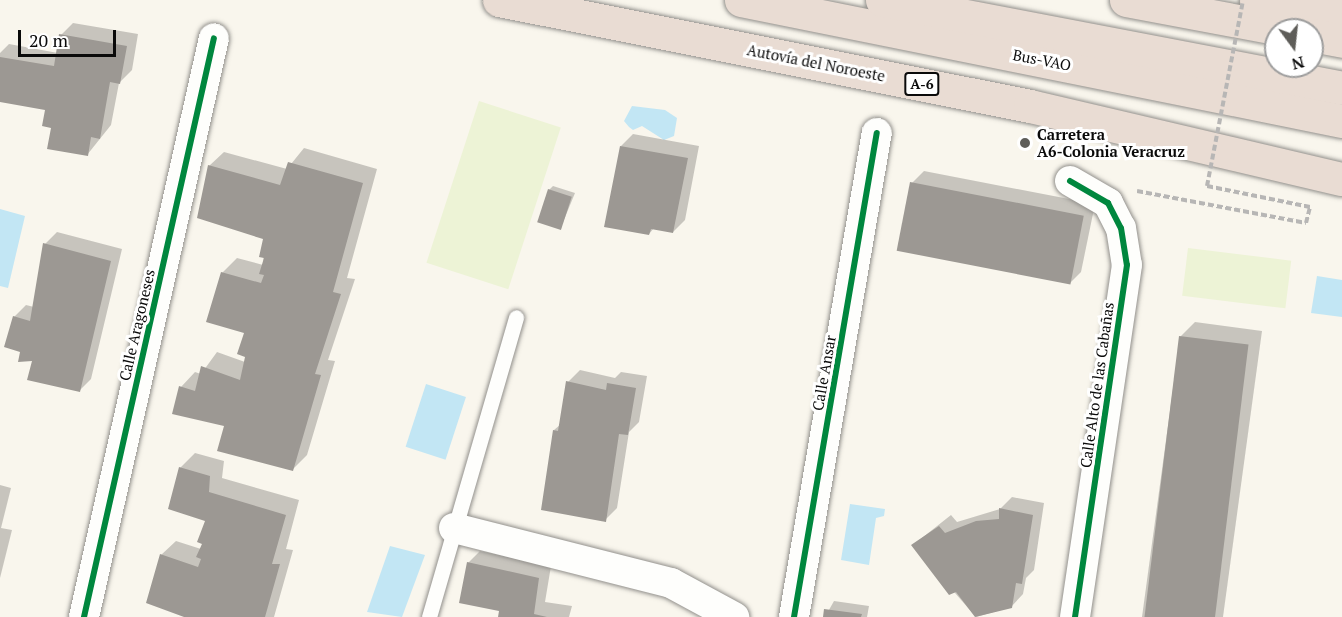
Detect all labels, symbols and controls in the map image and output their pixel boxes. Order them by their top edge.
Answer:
scale bar [21,18,118,56]
north arrow [1264,18,1324,78]
text: 20 m [29,28,68,52]
street label: Autovía del Noroeste [745,41,887,85]
street label: Bus-VAO [1011,46,1073,74]
text: N [1289,51,1307,76]
road number: A-6 [904,73,940,95]
place label: Carretera A6-Colonia Veracruz [1037,125,1185,160]
marker: Carretera A6-Colonia Veracruz [1018,136,1032,150]
street label: Calle Aragoneses [115,267,159,383]
street label: Calle Alto de las Cabañas [1076,301,1118,469]
street label: Calle Ansar [808,334,840,412]

